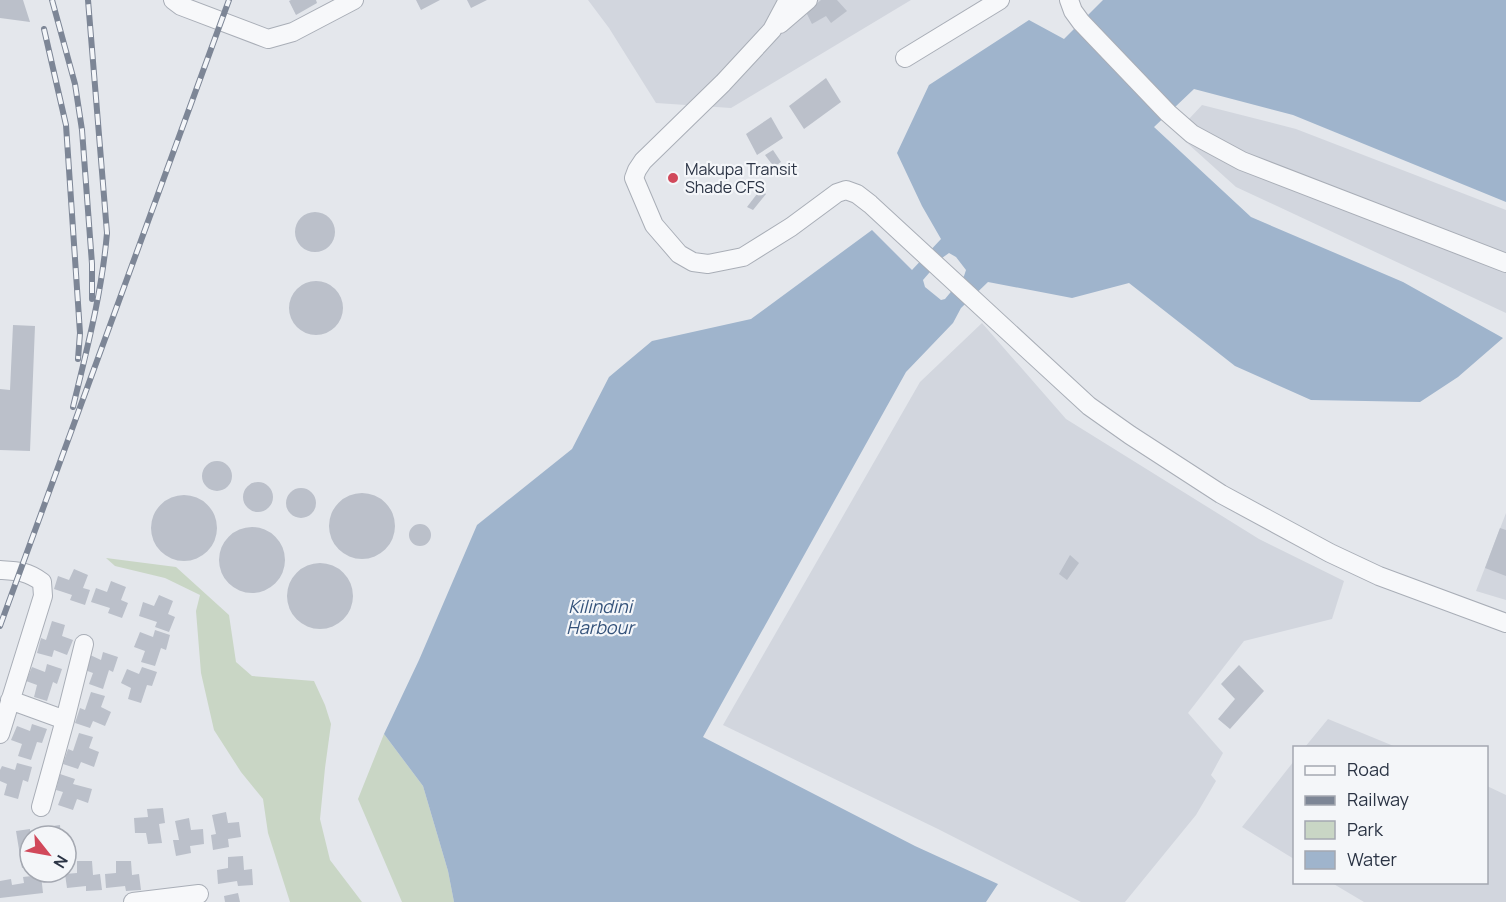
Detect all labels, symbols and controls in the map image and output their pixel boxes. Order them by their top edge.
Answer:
place label: Makupa Transit Shade CFS [685,158,797,198]
marker: Makupa Transit Shade CFS [666,171,680,185]
water label: Kilindini Harbour [566,594,636,639]
legend [1293,746,1488,884]
text: Road [1347,757,1390,781]
text: Railway [1347,787,1409,811]
text: Park [1347,817,1384,841]
north arrow [18,824,78,884]
text: Water [1347,847,1397,871]
text: N [48,851,73,872]

